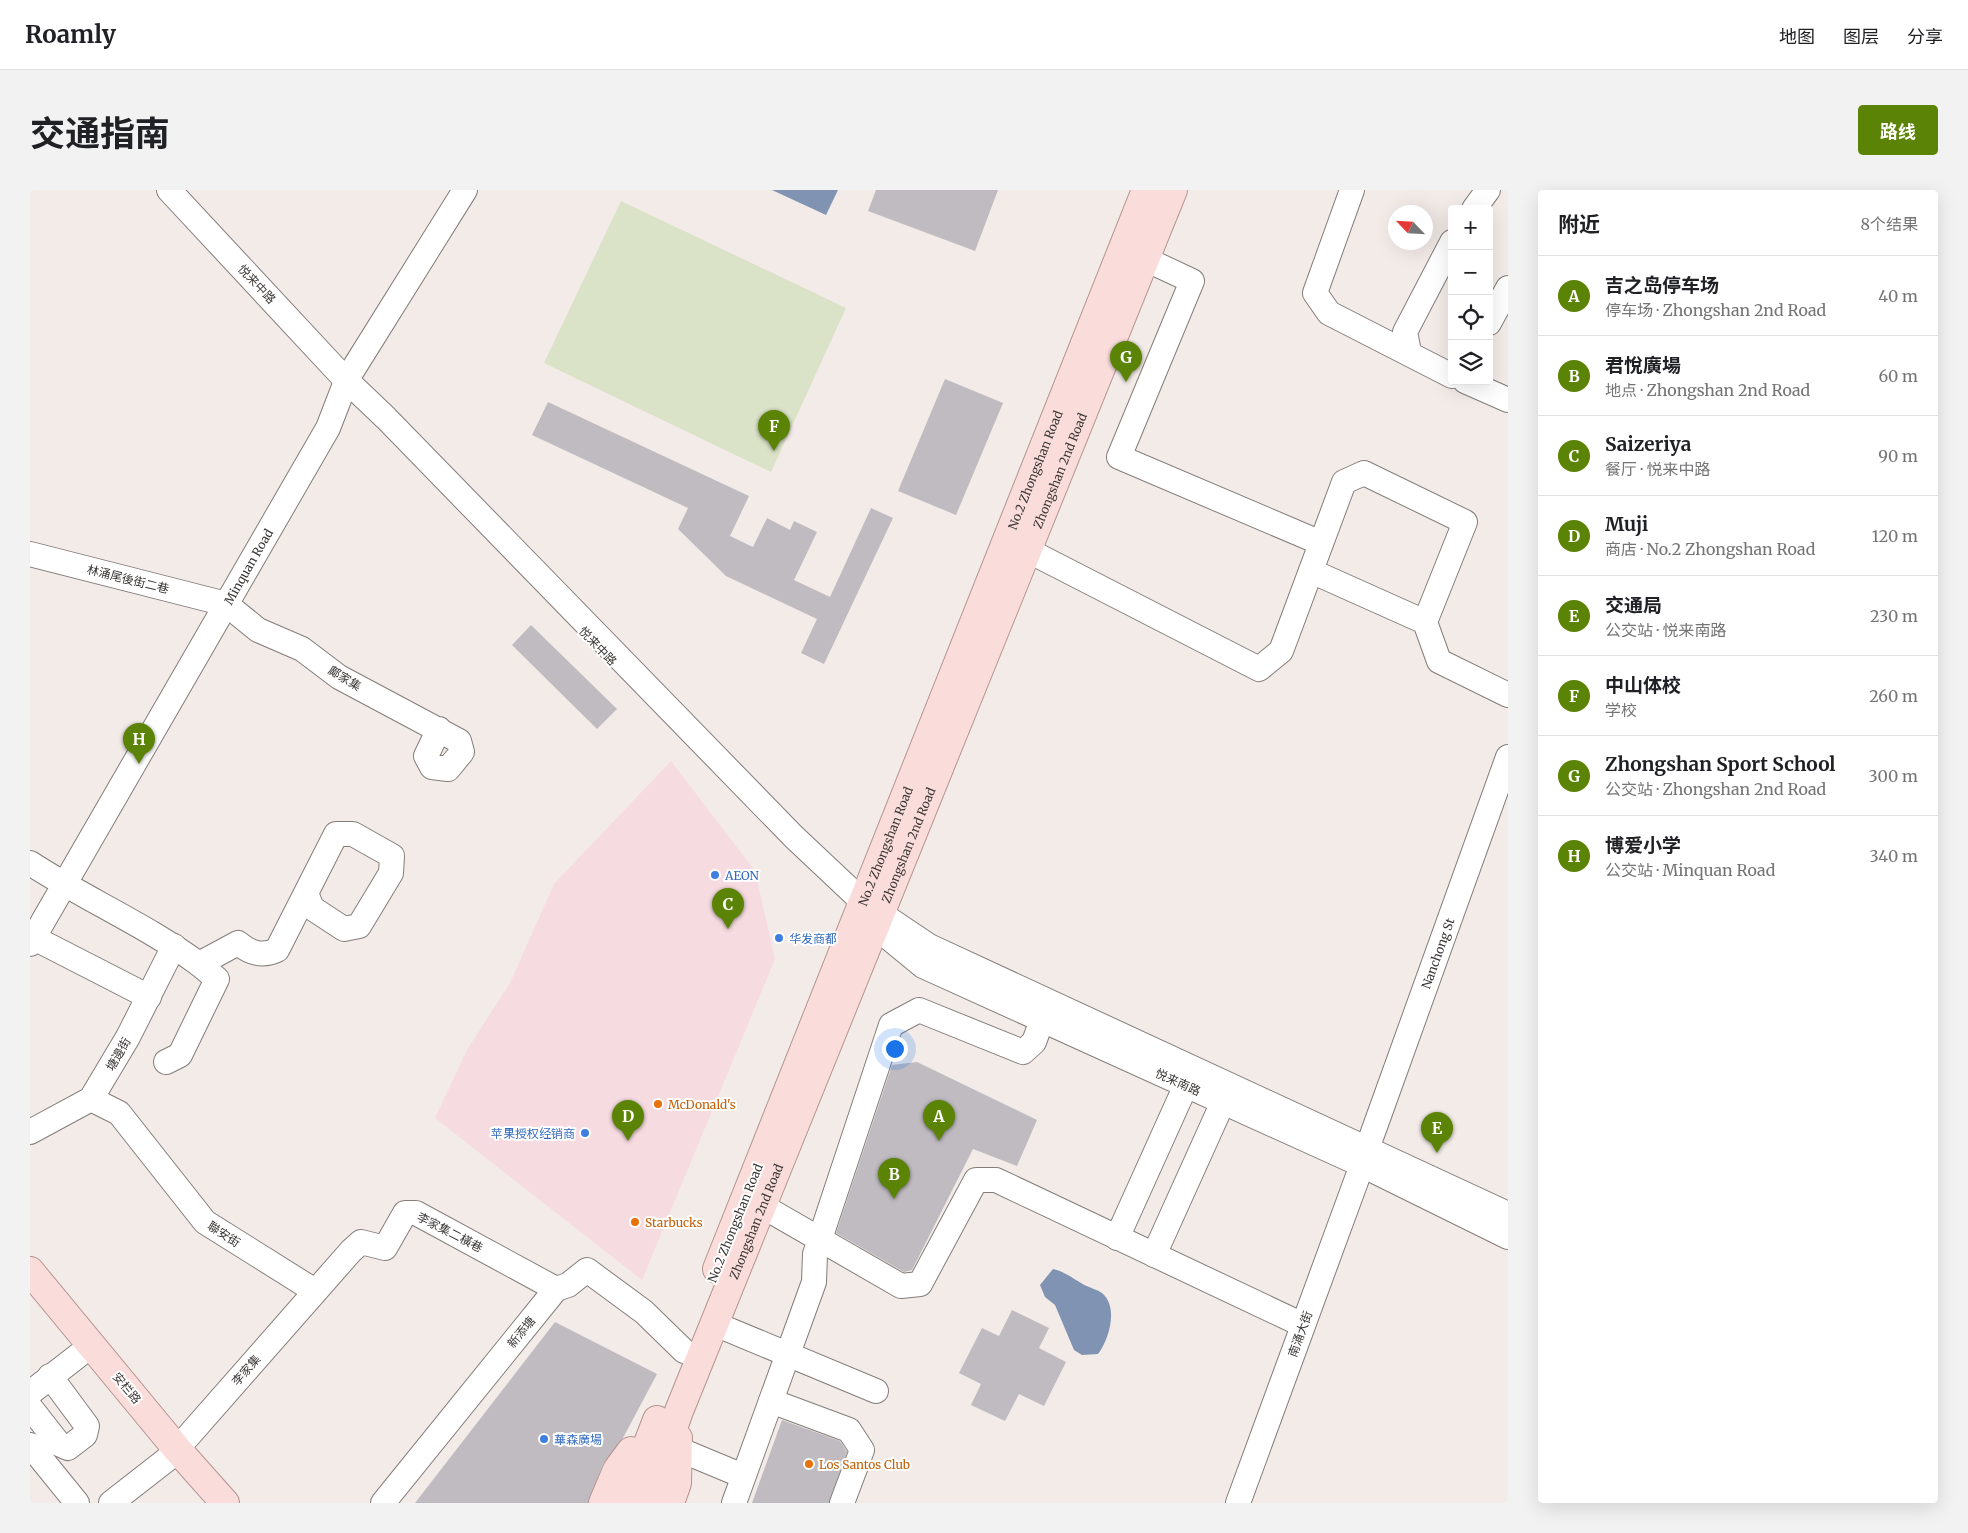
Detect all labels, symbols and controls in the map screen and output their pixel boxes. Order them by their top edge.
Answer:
text: Roamly [25,19,116,50]
text: 地图 [1779,25,1815,48]
text: 图层 [1843,25,1879,48]
text: 分享 [1907,25,1943,48]
button: 路线 [1858,105,1938,155]
text: 交通指南 [30,112,170,156]
north arrow [1388,205,1433,250]
map controls [1448,205,1493,385]
button: + [1448,205,1493,250]
text: 附近 [1558,211,1600,238]
text: 8个结果 [1860,214,1918,234]
button: − [1448,250,1493,295]
street label: 悦来中路 [235,261,279,307]
text: 吉之岛停车场 [1605,273,1719,297]
text: A [1568,286,1580,306]
text: 40 m [1878,286,1918,306]
button: locate [1448,295,1493,340]
text: 停车场 · Zhongshan 2nd Road [1605,300,1826,320]
button: layers [1448,340,1493,385]
pin: G [1110,341,1142,382]
text: 君悅廣場 [1605,353,1681,377]
text: B [1568,366,1580,386]
text: 60 m [1878,366,1918,386]
text: 地点 · Zhongshan 2nd Road [1605,380,1810,400]
street label: No.2 Zhongshan Road [1004,408,1065,532]
pin: F [758,410,790,451]
street label: Zhongshan 2nd Road [1029,411,1090,530]
text: Saizeriya [1605,432,1691,456]
text: C [1569,446,1579,466]
text: 90 m [1878,446,1918,466]
text: 餐厅 · 悦来中路 [1605,459,1710,479]
text: Muji [1605,512,1648,536]
street label: Minquan Road [220,526,276,607]
text: D [1568,526,1580,546]
text: 120 m [1872,526,1918,546]
text: 商店 · No.2 Zhongshan Road [1605,539,1815,559]
street label: 林涌尾後街二巷 [85,562,171,596]
text: 交通局 [1605,593,1662,617]
text: E [1569,606,1579,626]
text: 230 m [1870,606,1918,626]
text: 公交站 · 悦来南路 [1605,620,1726,640]
street label: 悦来中路 [576,624,620,668]
street label: 鄺家集 [326,662,364,694]
text: 中山体校 [1605,673,1681,697]
text: F [1569,686,1579,706]
text: 260 m [1869,686,1918,706]
text: 学校 [1605,700,1637,720]
pin: H [123,723,155,764]
text: Zhongshan Sport School [1605,752,1836,776]
text: G [1568,766,1580,786]
text: 300 m [1869,766,1918,786]
text: 公交站 · Zhongshan 2nd Road [1605,779,1826,799]
street label: No.2 Zhongshan Road [855,784,916,908]
street label: Zhongshan 2nd Road [878,785,938,905]
text: 博爱小学 [1605,833,1681,857]
text: H [1567,846,1581,866]
text: 340 m [1869,846,1918,866]
text: 公交站 · Minquan Road [1605,860,1775,880]
place label: AEON [724,868,760,883]
marker: AEON [709,869,721,881]
pin: C [712,888,744,929]
street label: Nanchong St [1418,916,1457,991]
place label: 华发商都 [789,931,837,946]
marker: 华发商都 [773,932,785,944]
street label: 塘邊街 [103,1035,133,1073]
your location [882,1036,908,1062]
street label: 悦来南路 [1153,1065,1203,1099]
place label: McDonald's [668,1097,736,1112]
marker: McDonald's [652,1098,664,1110]
pin: D [612,1100,644,1141]
pin: A [923,1100,955,1141]
pin: E [1421,1112,1453,1153]
place label: 苹果授权经销商 [491,1126,575,1141]
marker: 苹果授权经销商 [579,1127,591,1139]
pin: B [878,1158,910,1199]
street label: No.2 Zhongshan Road [704,1161,766,1285]
street label: Zhongshan 2nd Road [726,1161,786,1281]
street label: 李家集二橫巷 [415,1209,485,1255]
place label: Starbucks [645,1215,703,1230]
marker: Starbucks [629,1216,641,1228]
street label: 聯安街 [205,1218,243,1250]
street label: 南涌大街 [1285,1309,1315,1359]
street label: 新添塘 [504,1313,538,1351]
street label: 李家集 [229,1351,263,1389]
street label: 安栏路 [110,1369,144,1407]
place label: 華森廣場 [554,1432,602,1447]
marker: 華森廣場 [538,1433,550,1445]
place label: Los Santos Club [819,1457,910,1472]
marker: Los Santos Club [803,1458,815,1470]

